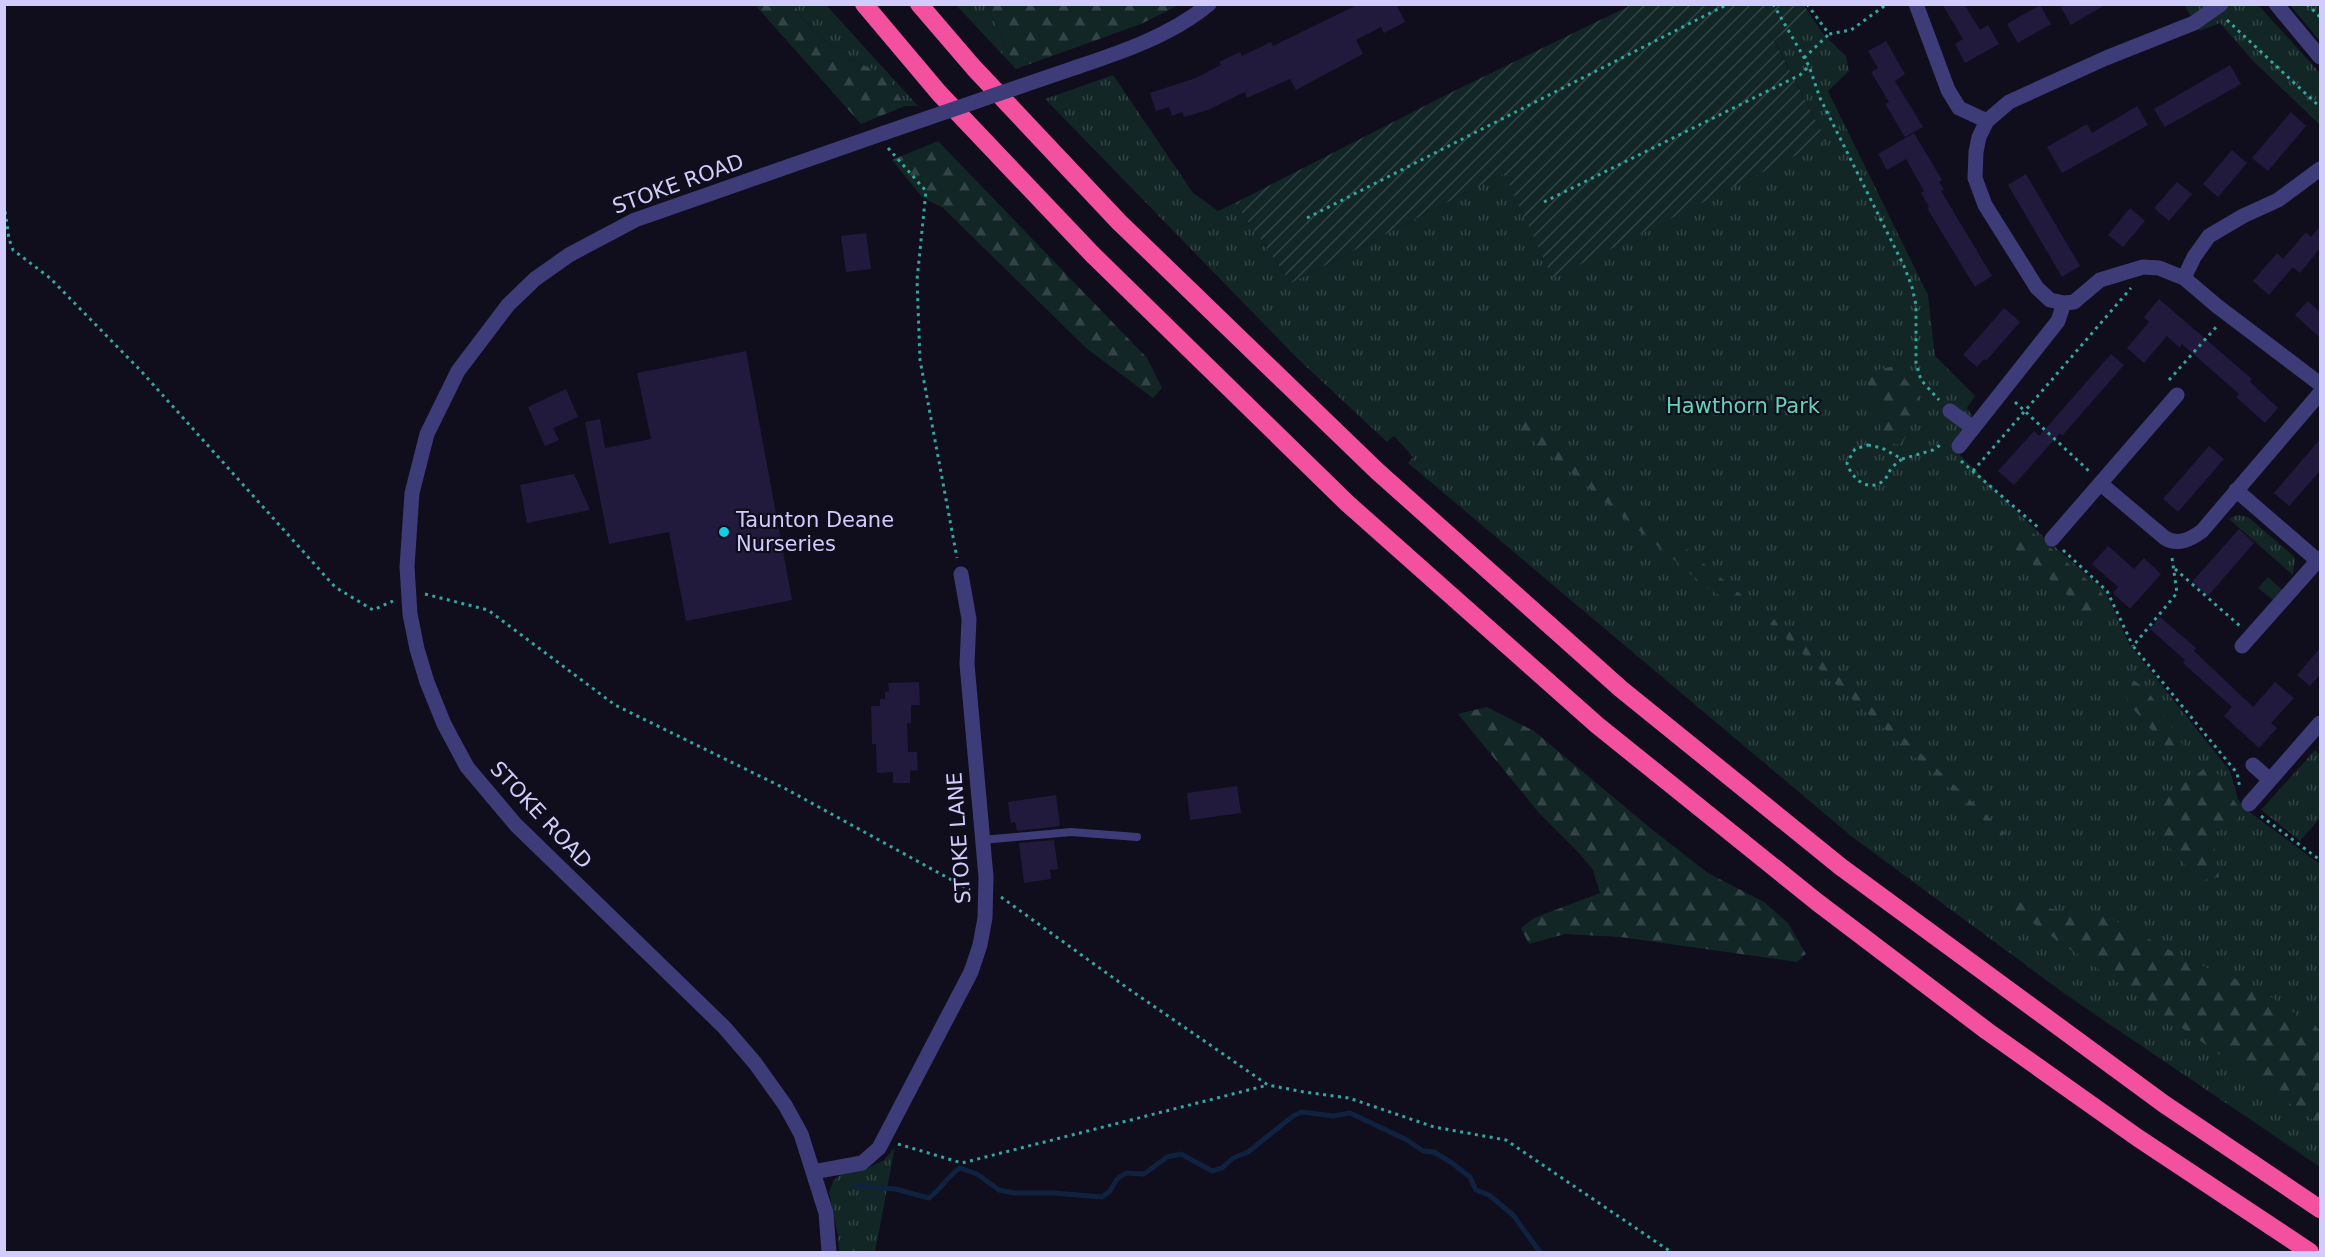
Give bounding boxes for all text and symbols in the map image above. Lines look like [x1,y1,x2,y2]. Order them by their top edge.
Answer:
street label: STOKE ROAD [609,149,747,219]
park label: Hawthorn Park [1666,394,1821,418]
place label: Taunton Deane Nurseries [735,508,894,556]
marker: Taunton Deane Nurseries [717,525,731,539]
street label: STOKE ROAD [485,756,597,874]
street label: STOKE LANE [942,771,976,905]

